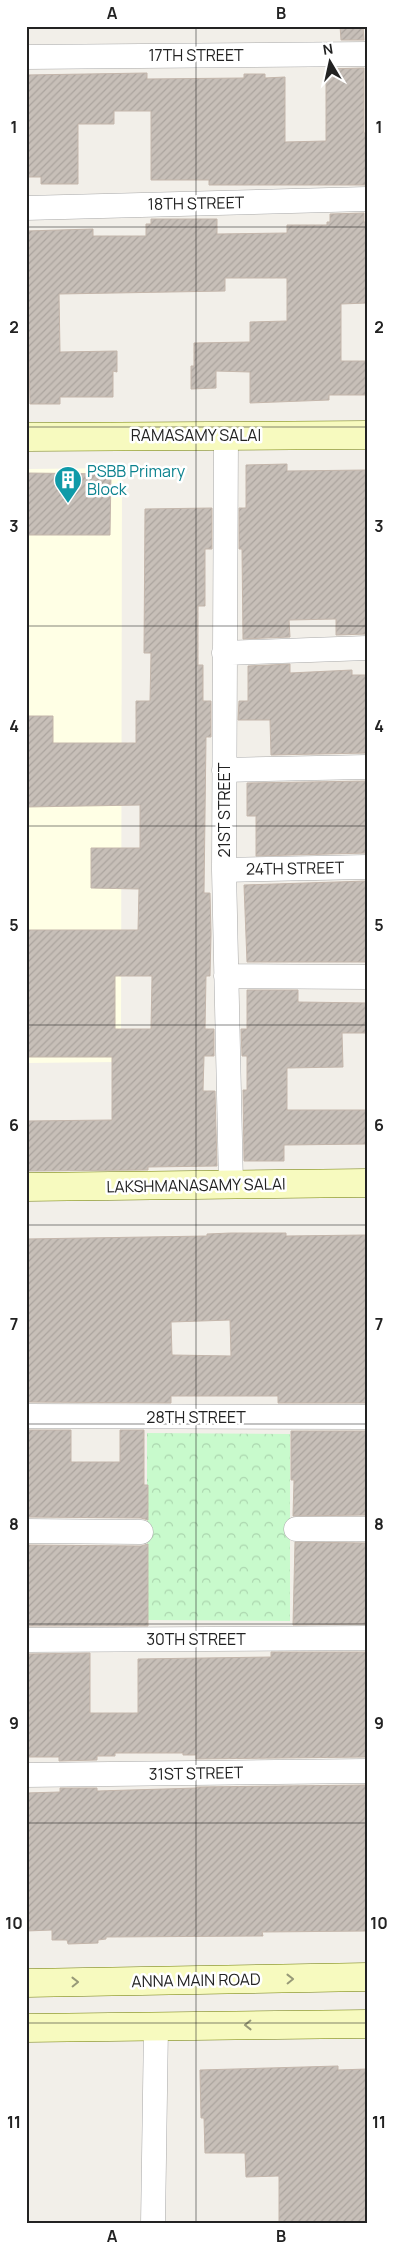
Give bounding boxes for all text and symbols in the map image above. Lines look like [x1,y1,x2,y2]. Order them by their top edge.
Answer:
text: A [107,2,118,24]
text: B [276,2,286,24]
north arrow [306,38,356,88]
text: N [321,38,334,59]
street label: 17TH STREET [148,44,244,66]
text: 1 [10,116,18,138]
text: 1 [375,116,383,138]
street label: 18TH STREET [148,191,245,215]
text: 2 [9,316,19,338]
text: 2 [374,316,384,338]
street label: RAMASAMY SALAI [131,424,261,446]
place label: PSBB Primary Block [87,460,186,500]
building icon: PSBB Primary Block [53,465,83,504]
text: 3 [9,515,19,537]
text: 3 [374,515,384,537]
text: 4 [9,715,19,737]
text: 4 [374,715,384,737]
street label: 21ST STREET [213,762,235,857]
street label: 24TH STREET [246,856,345,880]
text: 5 [9,914,19,936]
text: 5 [374,914,384,936]
text: 6 [9,1114,19,1136]
text: 6 [374,1114,384,1136]
street label: LAKSHMANASAMY SALAI [106,1172,286,1198]
text: 7 [10,1313,18,1335]
text: 7 [375,1313,383,1335]
street label: 28TH STREET [146,1406,246,1428]
text: 8 [9,1513,19,1535]
text: 8 [374,1513,384,1535]
street label: 30TH STREET [146,1628,246,1650]
text: 9 [9,1712,19,1734]
text: 9 [374,1712,384,1734]
street label: 31ST STREET [149,1761,244,1785]
text: 10 [5,1912,23,1934]
text: 10 [370,1912,388,1934]
street label: ANNA MAIN ROAD [131,1968,261,1992]
one-way arrow [286,1973,294,1984]
one-way arrow [72,1977,79,1987]
one-way arrow [244,2020,252,2031]
text: 11 [7,2111,21,2133]
text: 11 [372,2111,386,2133]
text: A [107,2225,118,2247]
text: B [276,2225,286,2247]

